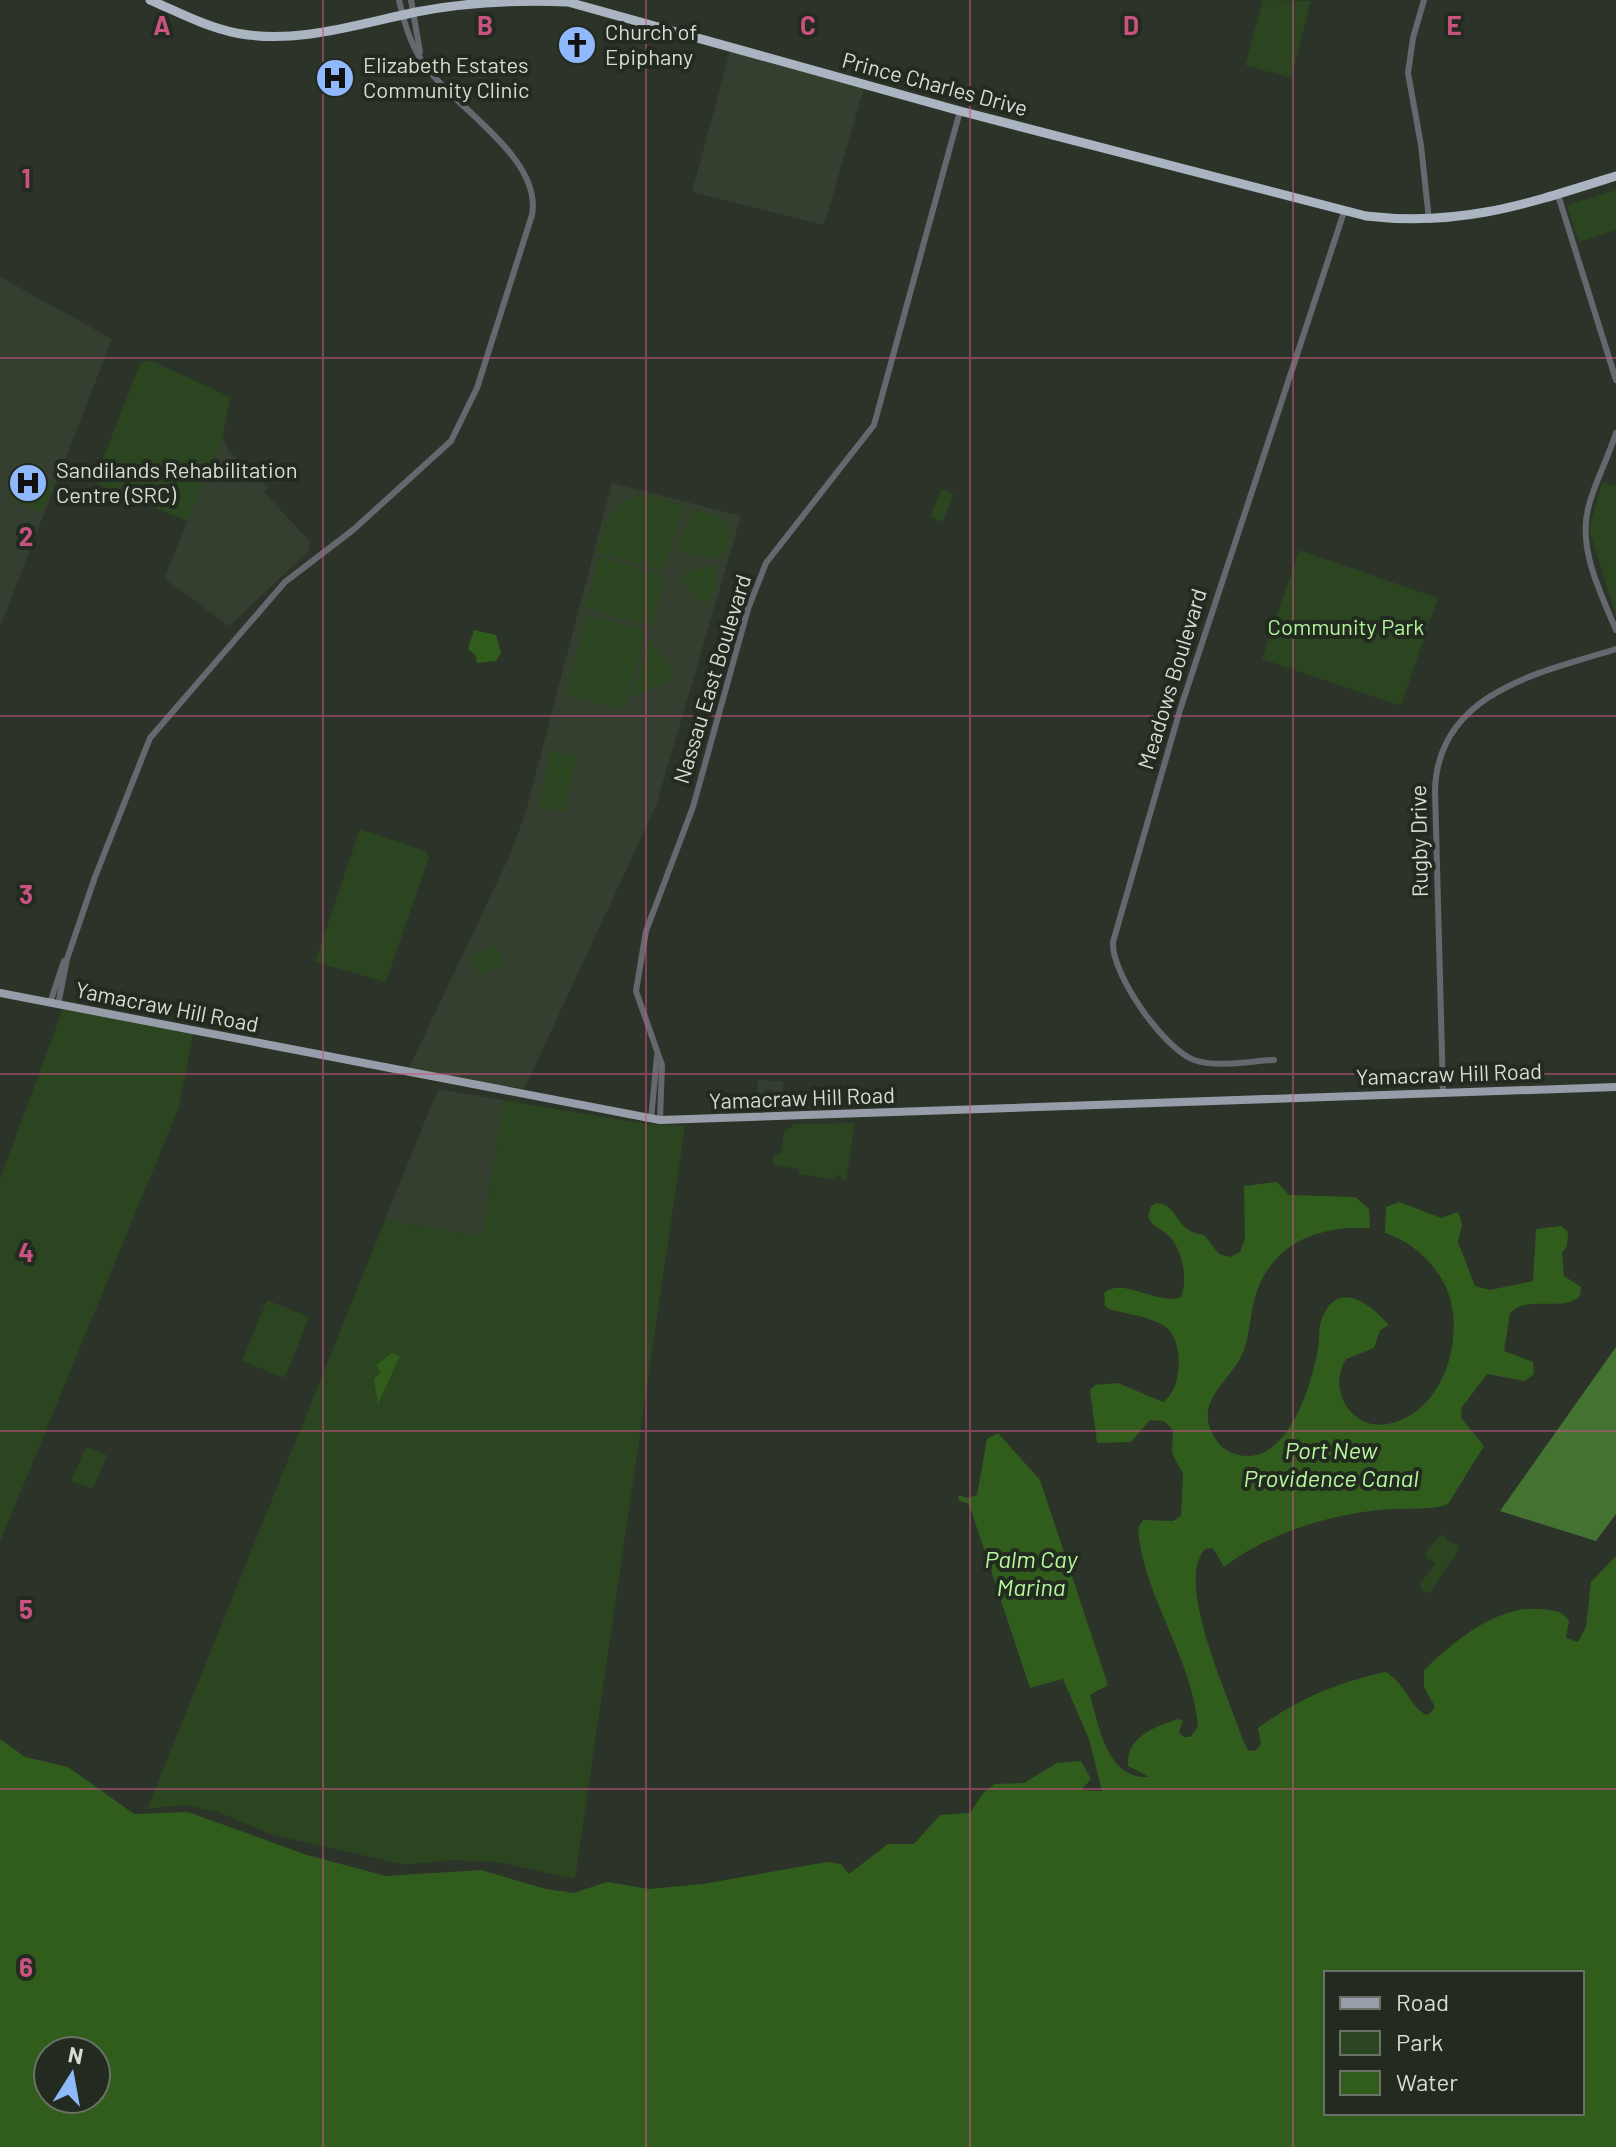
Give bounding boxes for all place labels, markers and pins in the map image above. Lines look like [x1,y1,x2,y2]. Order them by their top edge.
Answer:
place label: Church of Epiphany [605,18,697,69]
church icon: Church of Epiphany [556,24,598,66]
place label: Elizabeth Estates Community Clinic [363,51,529,102]
hospital icon: Elizabeth Estates Community Clinic [314,57,356,99]
place label: Sandilands Rehabilitation Centre (SRC) [56,456,298,507]
hospital icon: Sandilands Rehabilitation Centre (SRC) [7,462,49,504]

